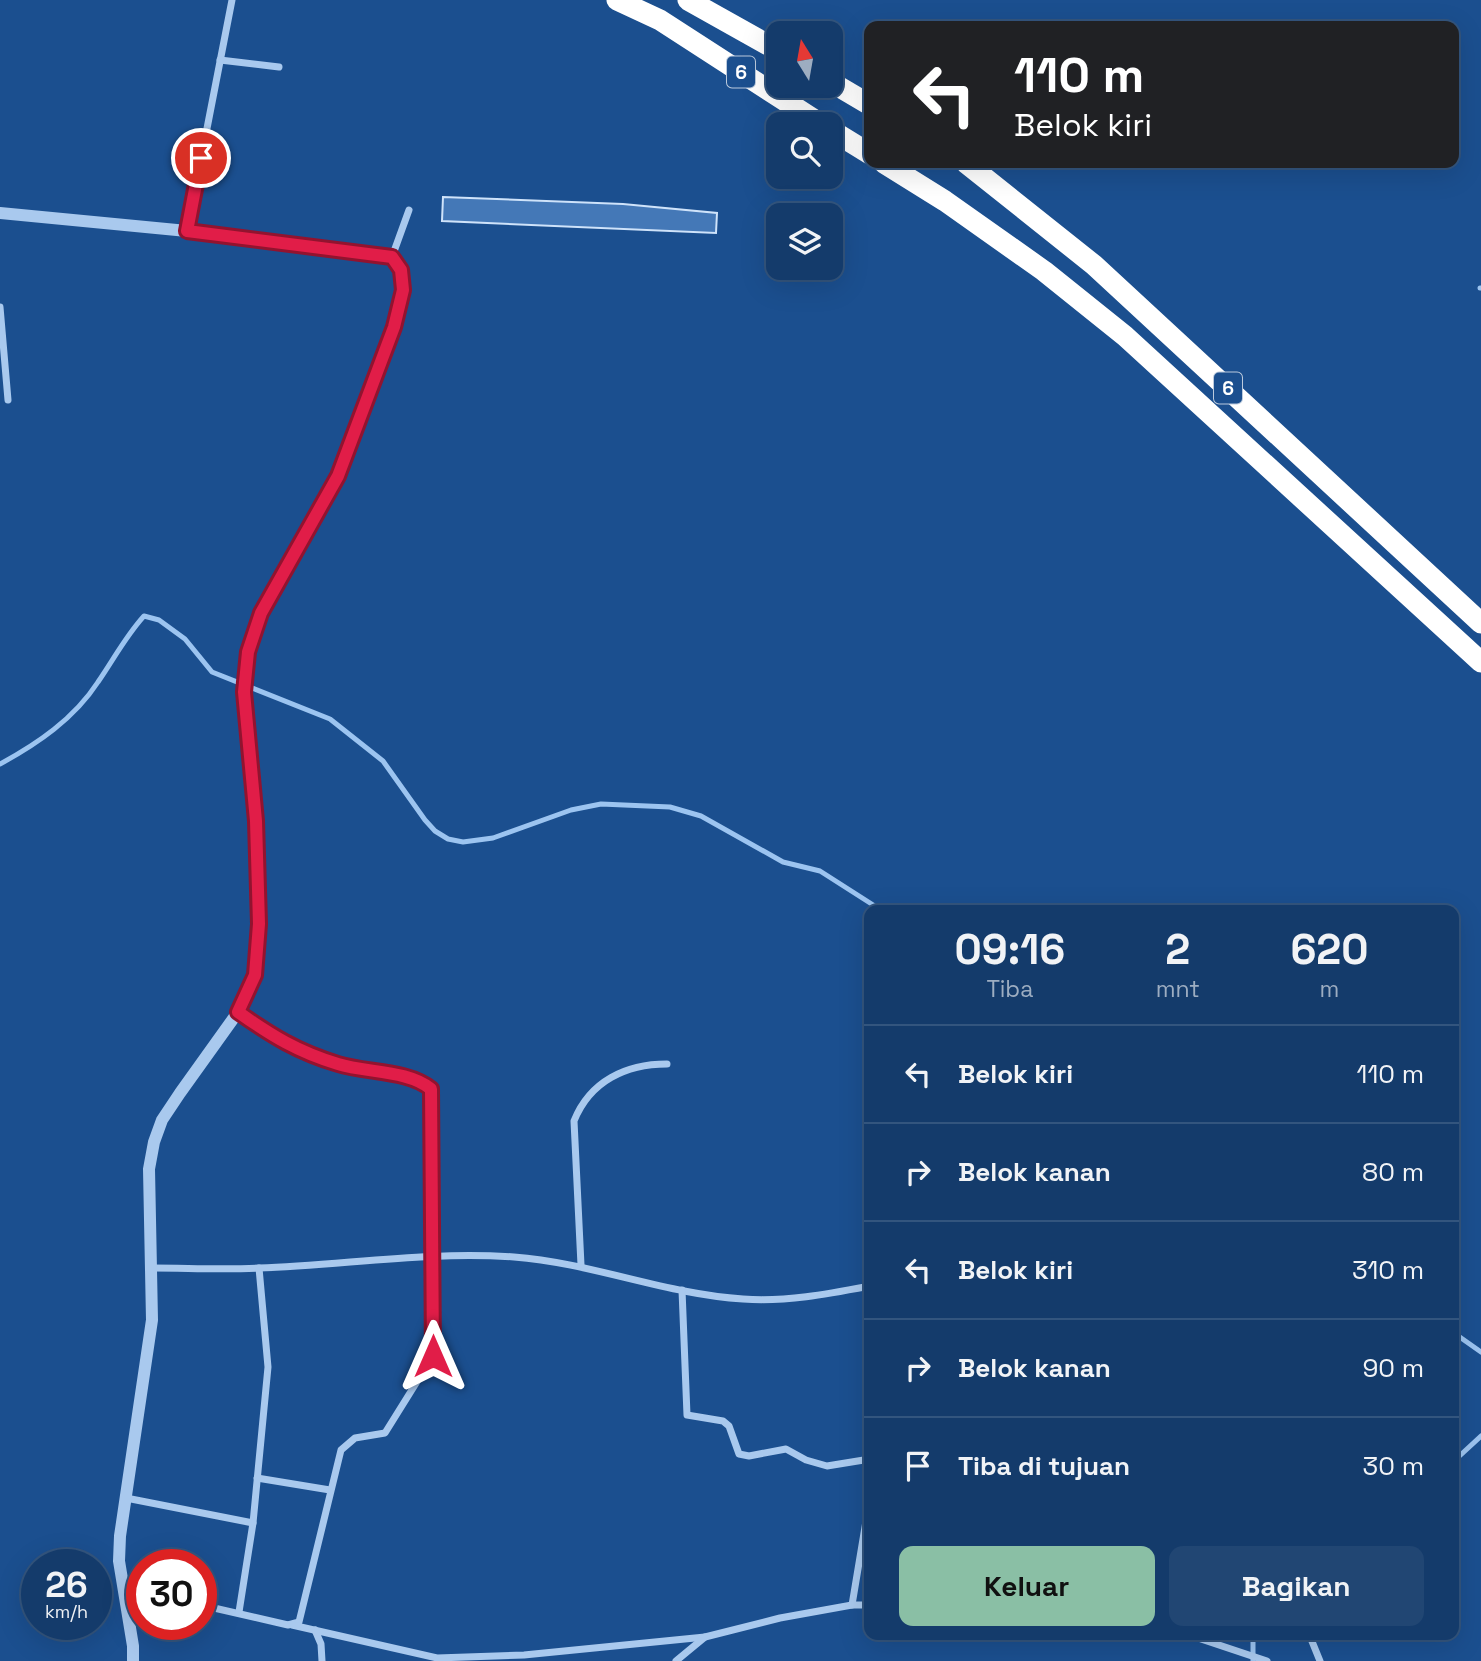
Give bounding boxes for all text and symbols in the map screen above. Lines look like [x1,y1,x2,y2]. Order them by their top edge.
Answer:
north arrow [766,21,844,98]
map controls [766,21,843,280]
text: 110 m [1014,44,1144,106]
icon: left [899,49,990,140]
road number: 6 [727,57,755,88]
text: Belok kiri [1014,105,1152,145]
button: search [766,112,843,189]
pin [171,128,231,188]
icon: arrive [182,139,220,177]
button: layers [766,203,843,280]
road number: 6 [1214,372,1242,404]
text: 09:16 [955,923,1065,976]
text: 2 [1165,923,1190,976]
text: 620 [1290,923,1368,976]
text: Tiba [986,974,1033,1004]
text: mnt [1156,974,1200,1004]
text: m [1320,974,1339,1004]
icon: left [899,1055,937,1093]
text: Belok kiri [958,1057,1073,1091]
text: 110 m [1357,1057,1424,1091]
icon: right [899,1153,937,1191]
text: Belok kanan [958,1155,1111,1189]
text: 80 m [1362,1155,1424,1189]
icon: left [899,1251,937,1289]
text: Belok kiri [958,1253,1073,1287]
text: 310 m [1352,1253,1424,1287]
position arrow [396,1319,470,1393]
icon: right [899,1349,937,1387]
text: Belok kanan [958,1351,1111,1385]
text: 90 m [1362,1351,1424,1385]
icon: arrive [899,1447,937,1485]
text: Tiba di tujuan [958,1449,1130,1483]
text: 30 m [1363,1449,1424,1483]
button: Keluar [899,1546,1155,1626]
button: Bagikan [1169,1546,1424,1626]
speed limit sign: 30 [126,1549,217,1640]
text: 26 [45,1563,88,1607]
text: km/h [45,1600,88,1623]

